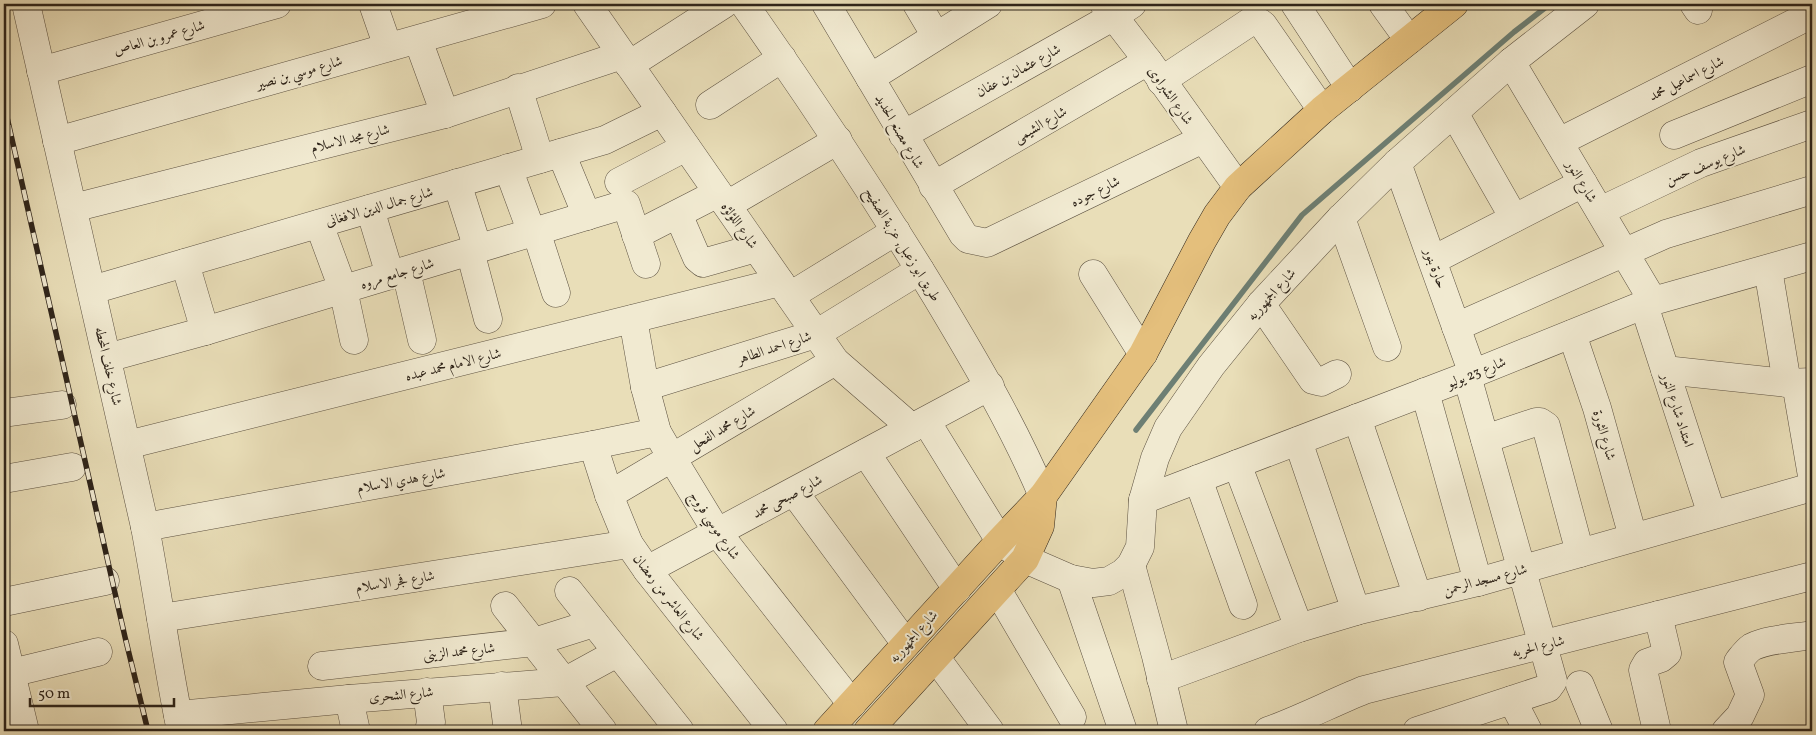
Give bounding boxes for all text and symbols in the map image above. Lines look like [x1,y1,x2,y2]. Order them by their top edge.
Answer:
street label: شارع عمرو بن العاص [112,16,208,62]
street label: شارع عثمان بن عفان [973,40,1065,103]
street label: شارع موسي بن نصير [252,52,346,98]
street label: شارع اسماعيل محمد [1646,52,1728,107]
street label: شارع الشبراوى [1142,63,1197,130]
street label: شارع مصنع الحديد [867,91,928,174]
street label: شارع الشيمى [1011,102,1071,149]
street label: شارع مجد الاسلام [309,120,392,160]
street label: شارع يوسف حسن [1663,141,1749,191]
street label: شارع النور [1559,155,1601,207]
street label: شارع جوده [1068,172,1124,213]
street label: شارع جمال الدين الافغانى [323,183,436,233]
street label: طريق ابو زعبل, عزبة الصفيح [857,184,945,307]
street label: شارع اللؤلؤه [715,199,762,254]
street label: حارة بنور [1418,244,1451,291]
street label: شارع جامع مروه [358,254,438,298]
street label: شارع الجمهوريه [1243,265,1302,326]
street label: شارع خلف المحطه [88,325,126,408]
street label: شارع احمد الطاهر [733,327,815,371]
street label: شارع الامام محمد عبده [403,344,504,389]
street label: شارع 23 يوليو [1442,353,1509,396]
street label: امتداد شارع النور [1654,369,1698,450]
street label: شارع محمد الفحل [686,402,760,457]
street label: شارع الثورة [1586,408,1620,463]
street label: شارع هدي الاسلام [356,464,447,501]
street label: شارع صبحى محمد [749,471,827,525]
street label: شارع موسي فروج [681,488,744,566]
street label: شارع العاشر من رمضان [627,551,708,646]
street label: شارع مسجد الرحمن [1441,560,1530,602]
street label: شارع فجر الاسلام [354,567,437,600]
street label: شارع الجمهوريه [885,607,944,668]
street label: شارع الحريه [1510,632,1567,664]
street label: شارع محمد الزينى [422,639,496,667]
scale bar [30,675,174,707]
street label: شارع الشحرى [368,683,434,709]
text: 50 m [38,684,70,705]

